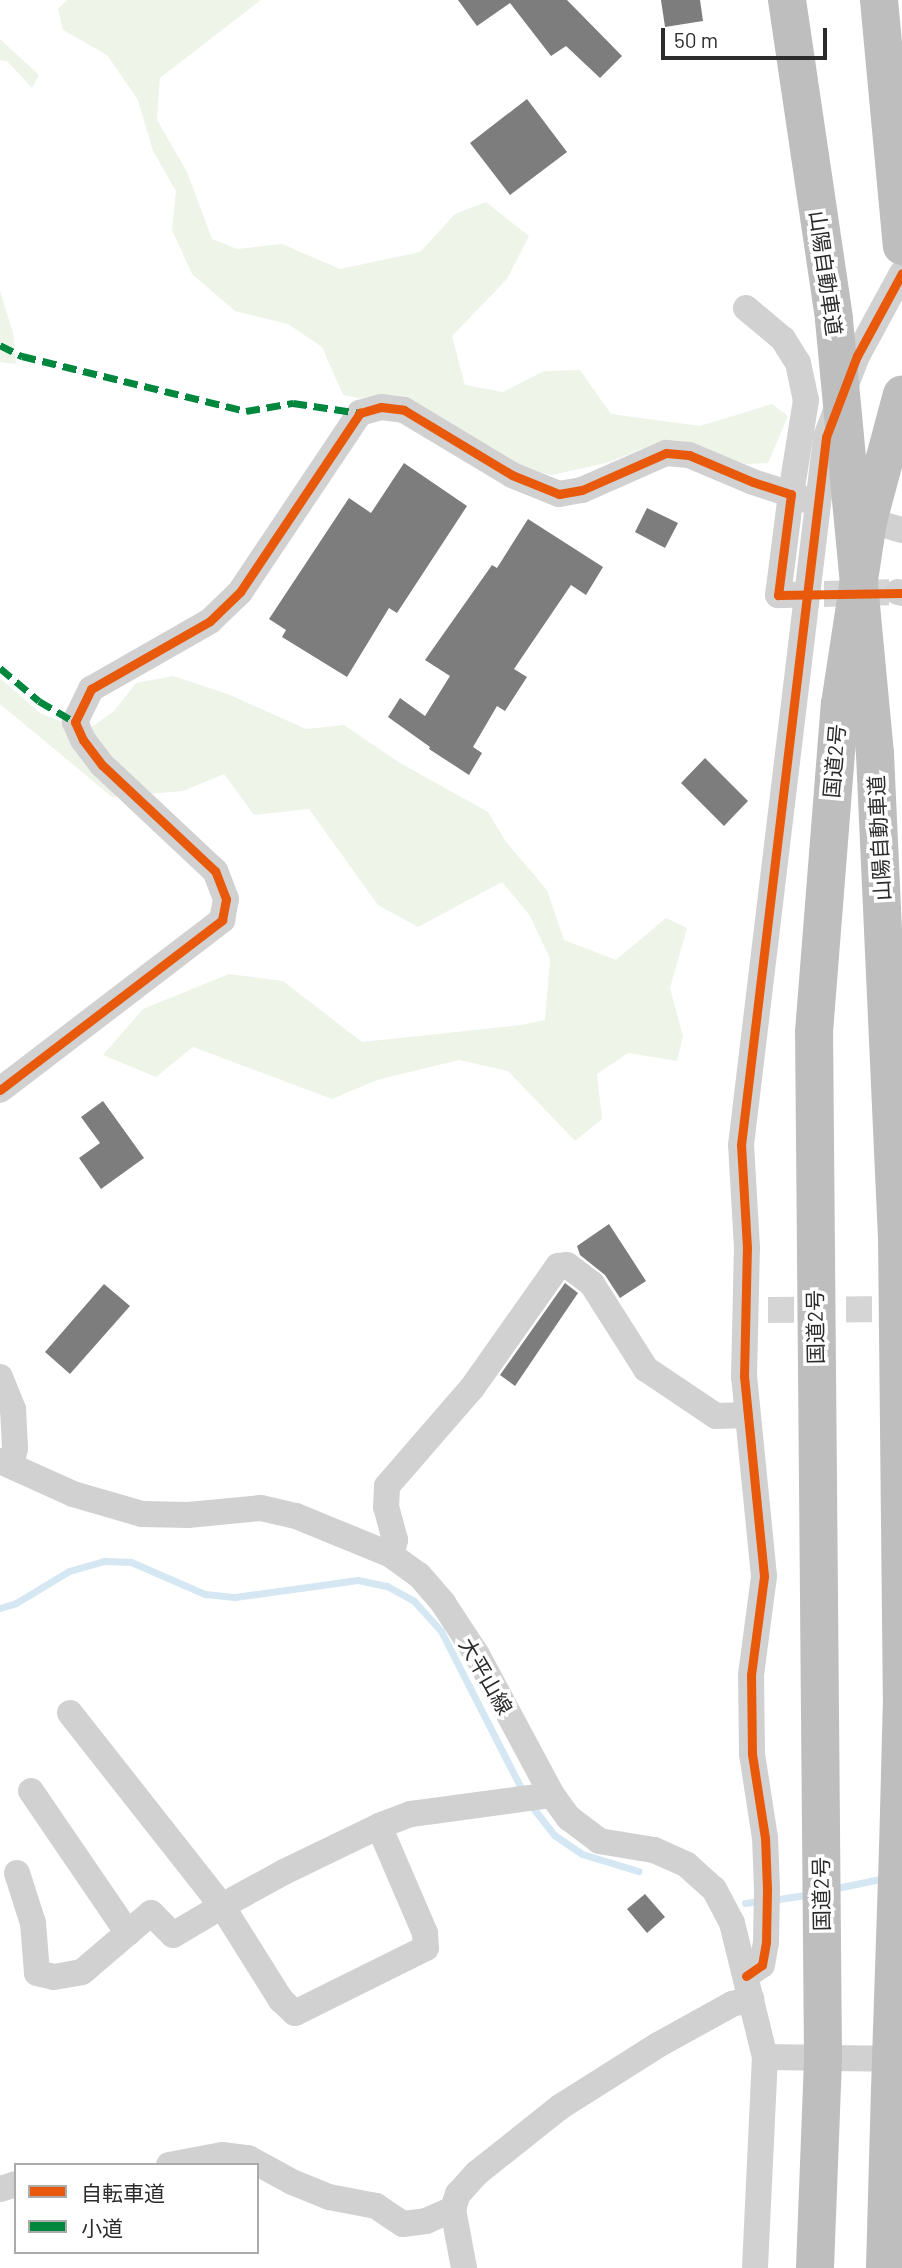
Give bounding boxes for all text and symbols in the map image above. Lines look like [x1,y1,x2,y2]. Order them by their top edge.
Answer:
scale bar [664,14,830,58]
text: 50 m [674,27,718,52]
street label: 山陽自動車道 [805,209,847,337]
street label: 国道2号 [818,723,850,799]
street label: 山陽自動車道 [863,774,895,902]
street label: 国道2号 [802,1290,828,1364]
street label: 大平山線 [454,1633,518,1719]
street label: 国道2号 [808,1857,834,1931]
legend [14,2163,259,2254]
text: 自転車道 [81,2180,165,2205]
text: 小道 [81,2215,123,2240]

